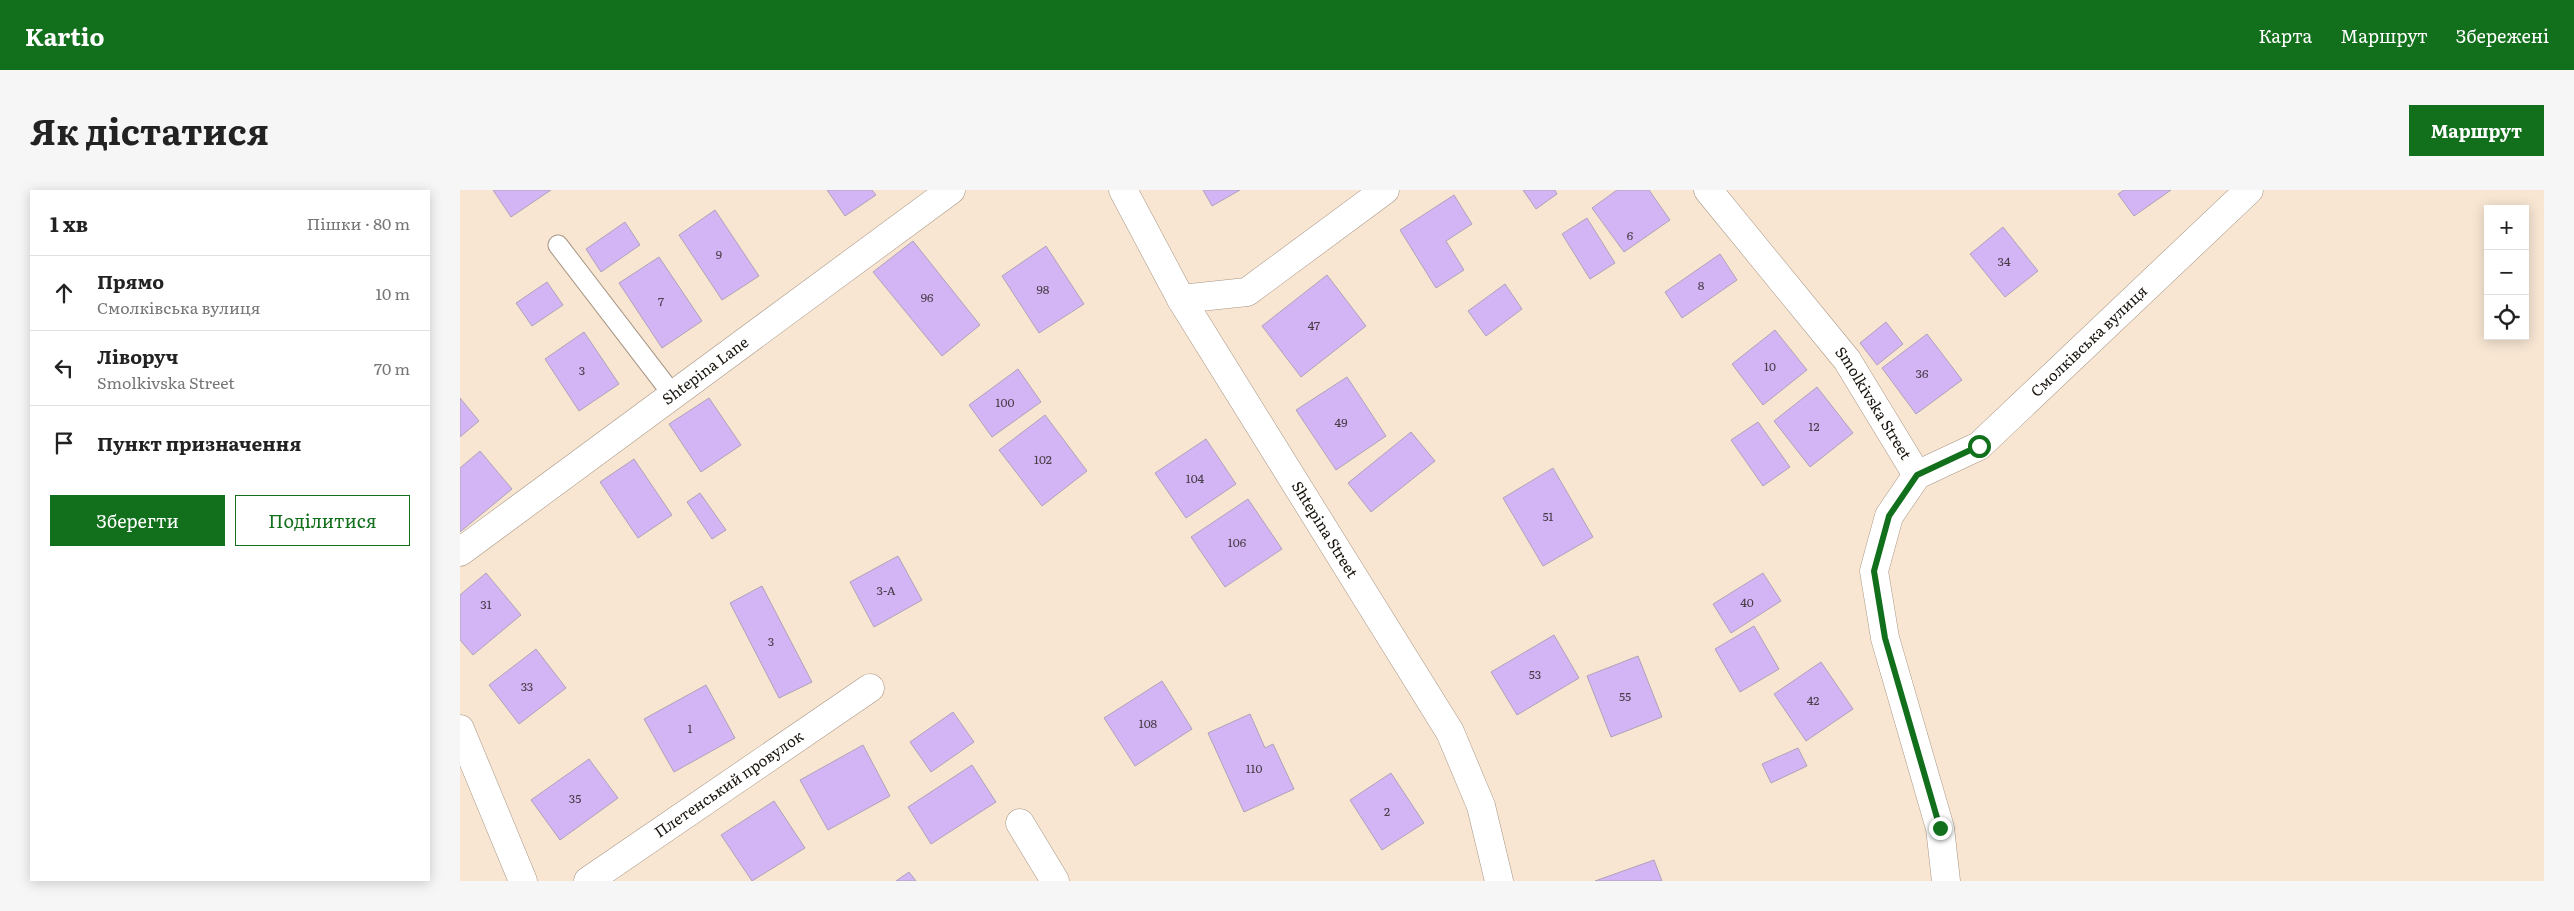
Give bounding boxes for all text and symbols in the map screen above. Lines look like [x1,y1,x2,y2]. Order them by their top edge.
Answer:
text: Kartio [25,18,104,53]
text: Карта [2258,22,2312,49]
text: Маршрут [2340,22,2428,49]
text: Збережені [2456,22,2549,49]
text: Як дістатися [30,104,269,156]
button: Маршрут [2409,105,2544,156]
map controls [2484,205,2529,340]
button: + [2484,205,2529,250]
text: 1 хв [50,207,88,238]
text: Пішки · 80 m [307,211,410,235]
house number: 6 [1627,226,1634,244]
house number: 9 [716,245,722,263]
button: − [2484,250,2529,295]
house number: 34 [1997,252,2011,270]
text: Прямо [97,267,164,295]
house number: 8 [1698,276,1705,294]
icon: ahead [50,279,78,307]
street label: Смолківська вулиця [2025,279,2152,402]
house number: 98 [1037,280,1050,298]
text: 10 m [376,281,410,305]
house number: 96 [921,288,934,306]
house number: 7 [658,292,664,310]
text: Смолківська вулиця [97,295,260,319]
button: locate [2484,295,2529,340]
house number: 47 [1308,316,1320,334]
street label: Shtepina Lane [657,330,753,409]
street label: Smolkivska Street [1830,341,1918,463]
text: Ліворуч [97,342,178,370]
icon: left [50,354,78,382]
text: 70 m [374,356,410,380]
house number: 10 [1764,357,1776,375]
house number: 3 [579,361,585,379]
house number: 36 [1916,364,1929,382]
text: Smolkivska Street [97,370,235,394]
house number: 100 [996,393,1014,411]
house number: 49 [1335,413,1347,431]
house number: 12 [1809,417,1819,435]
icon: arrive [50,429,78,457]
text: Пункт призначення [97,429,301,457]
route start [1968,435,1991,458]
house number: 102 [1034,450,1052,468]
house number: 104 [1186,469,1205,487]
street label: Shtepina Street [1287,476,1364,582]
button: Зберегти [50,495,225,546]
button: Поділитися [235,495,410,546]
house number: 51 [1543,507,1554,525]
house number: 106 [1228,533,1247,551]
house number: 3-А [876,581,896,599]
house number: 40 [1740,593,1754,611]
house number: 31 [480,595,492,613]
house number: 3 [768,632,774,650]
house number: 53 [1529,665,1541,683]
house number: 33 [521,677,533,695]
house number: 55 [1619,687,1631,705]
house number: 42 [1807,691,1819,709]
house number: 108 [1139,714,1158,732]
house number: 1 [688,719,693,737]
street label: Плетенський провулок [649,724,808,842]
house number: 110 [1246,759,1262,777]
house number: 35 [569,789,581,807]
house number: 2 [1384,802,1390,820]
route end [1929,817,1952,840]

